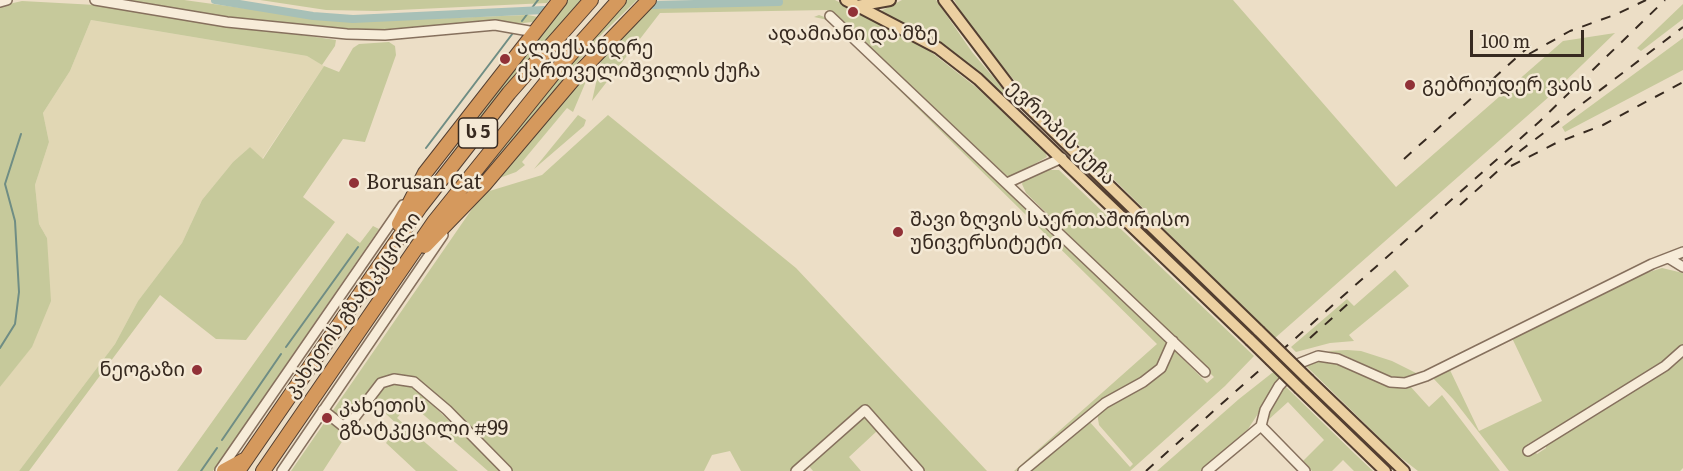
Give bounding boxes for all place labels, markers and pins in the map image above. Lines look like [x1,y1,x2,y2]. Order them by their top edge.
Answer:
marker: ადამიანი და მზე [846,5,860,19]
place label: ადამიანი და მზე [768,22,938,46]
place label: ალექსანდრე ქართველიშვილის ქუჩა [517,36,761,83]
marker: ალექსანდრე ქართველიშვილის ქუჩა [498,52,512,66]
place label: გებრიუდერ ვაის [1422,73,1592,97]
marker: გებრიუდერ ვაის [1403,78,1417,92]
place label: Borusan Cat [366,171,482,195]
marker: Borusan Cat [347,176,361,190]
place label: შავი ზღვის საერთაშორისო უნივერსიტეტი [910,208,1190,255]
marker: შავი ზღვის საერთაშორისო უნივერსიტეტი [891,225,905,239]
place label: ნეოგაზი [100,358,185,382]
marker: ნეოგაზი [190,363,204,377]
place label: კახეთის გზატკეცილი #99 [339,394,508,441]
marker: კახეთის გზატკეცილი #99 [320,411,334,425]

